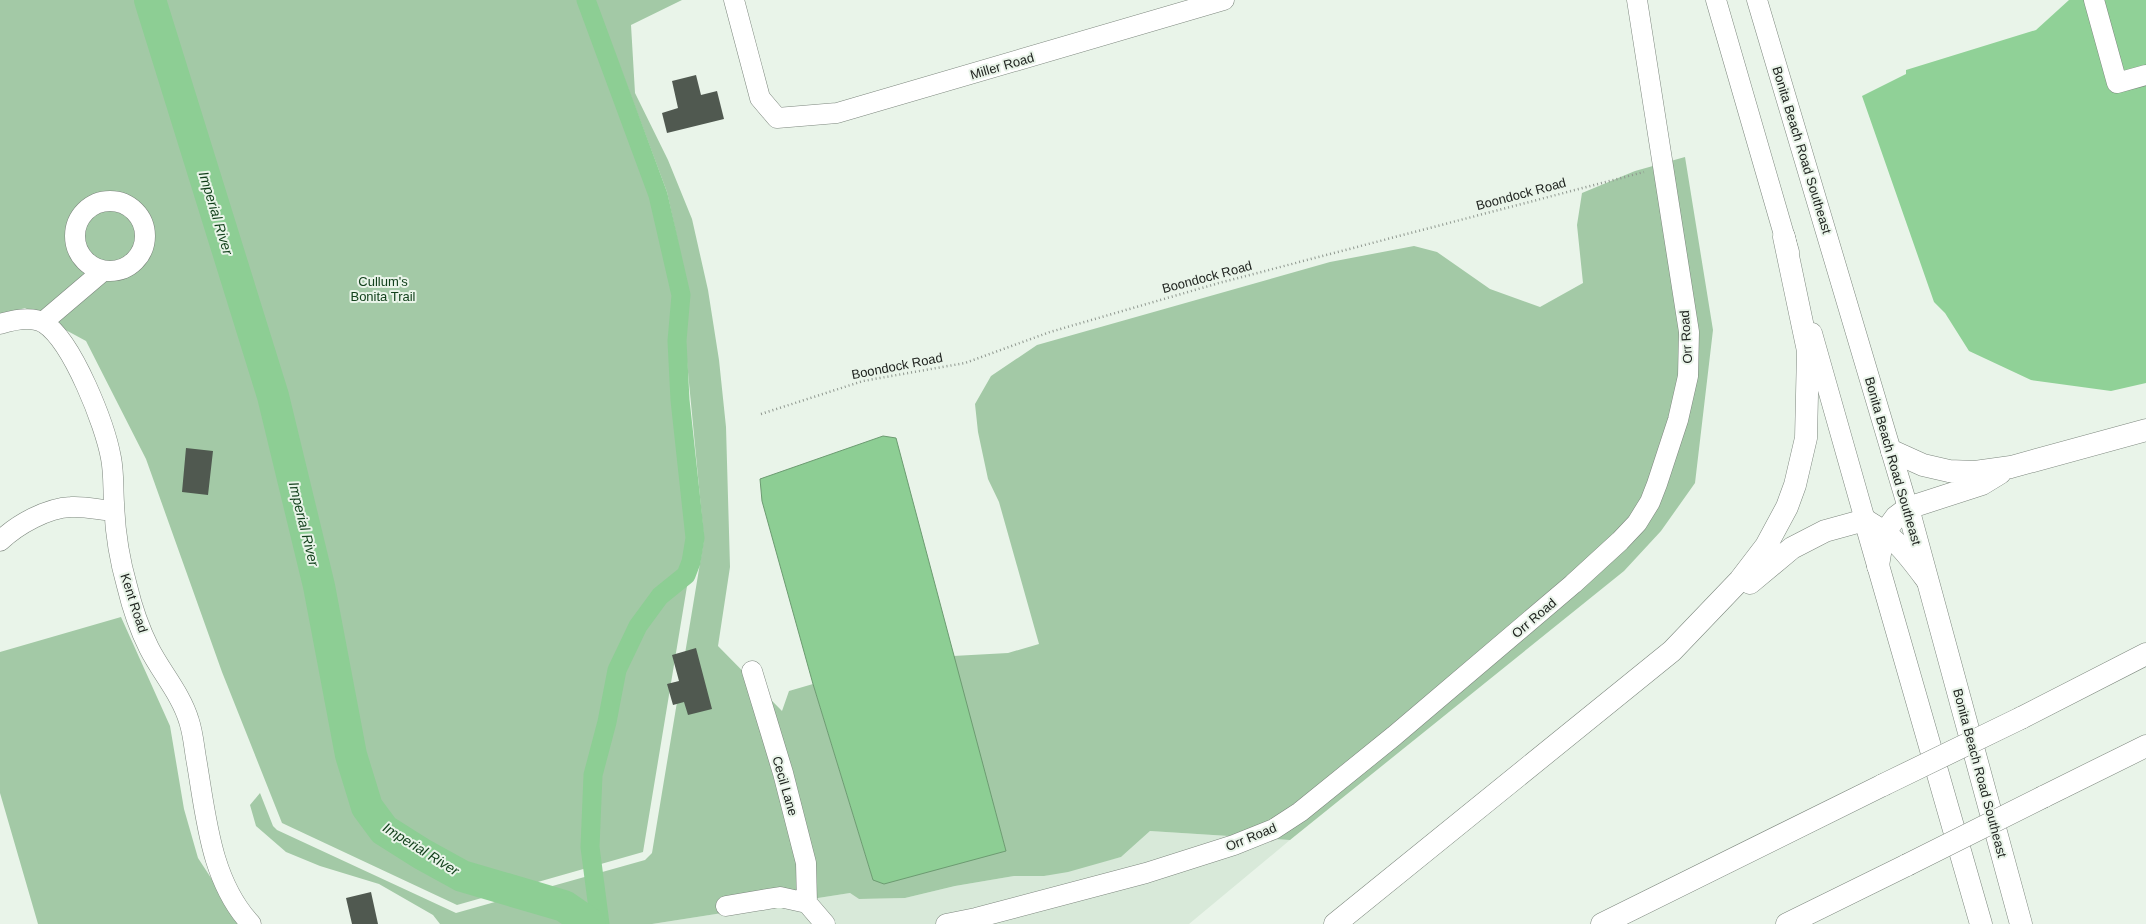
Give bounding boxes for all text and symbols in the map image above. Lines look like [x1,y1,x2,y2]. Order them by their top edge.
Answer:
street label: Miller Road [968,50,1036,82]
street label: Bonita Beach Road Southeast [1769,65,1835,236]
water label: Imperial River [196,169,237,258]
street label: Boondock Road [1474,175,1568,213]
street label: Boondock Road [1160,258,1254,296]
park label: Cullum's Bonita Trail [350,274,416,304]
street label: Orr Road [1677,310,1695,364]
street label: Boondock Road [850,350,944,382]
street label: Bonita Beach Road Southeast [1862,375,1924,547]
water label: Imperial River [286,480,323,569]
street label: Kent Road [117,571,151,635]
street label: Orr Road [1509,595,1559,641]
street label: Bonita Beach Road Southeast [1950,687,2010,859]
street label: Cecil Lane [769,754,801,818]
water label: Imperial River [380,819,463,879]
street label: Orr Road [1223,820,1279,854]

